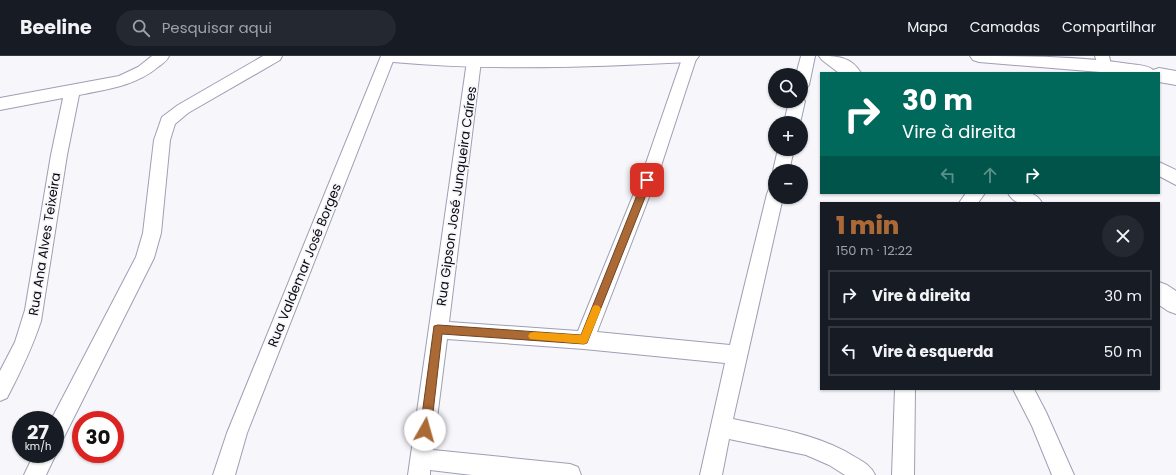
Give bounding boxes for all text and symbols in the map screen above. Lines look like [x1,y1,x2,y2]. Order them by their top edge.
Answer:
search box [116,10,396,46]
text: Beeline [20,14,92,41]
icon: search [130,17,152,39]
text: Pesquisar aqui [162,17,272,38]
text: Mapa [907,17,948,37]
text: Camadas [970,17,1040,37]
text: Compartilhar [1062,17,1156,37]
map controls [768,68,808,204]
button: search [768,68,808,108]
text: 30 m [902,81,973,120]
street label: Rua Gipson José Junqueira Caíres [432,85,481,307]
icon: right [836,88,888,140]
button: + [768,116,808,156]
text: Vire à direita [902,119,1016,144]
pin [630,163,664,197]
button: − [768,164,808,204]
icon: left [937,164,959,186]
icon: ahead [979,164,1001,186]
icon: right [1021,164,1043,186]
icon: arrive [636,169,658,191]
street label: Rua Ana Alves Teixeira [24,171,65,317]
street label: Rua Valdemar José Borges [263,180,346,350]
text: 1 min [836,209,899,242]
button: close [1102,215,1144,257]
text: 150 m · 12:22 [836,241,912,260]
icon: right [838,284,860,306]
text: Vire à direita [872,285,971,306]
text: 30 m [1104,285,1142,306]
icon: left [838,340,860,362]
text: Vire à esquerda [872,341,994,362]
text: 50 m [1104,341,1142,362]
position arrow [404,409,446,451]
speed limit sign: 30 [72,411,124,463]
text: 27 [27,418,49,446]
text: km/h [25,439,51,454]

